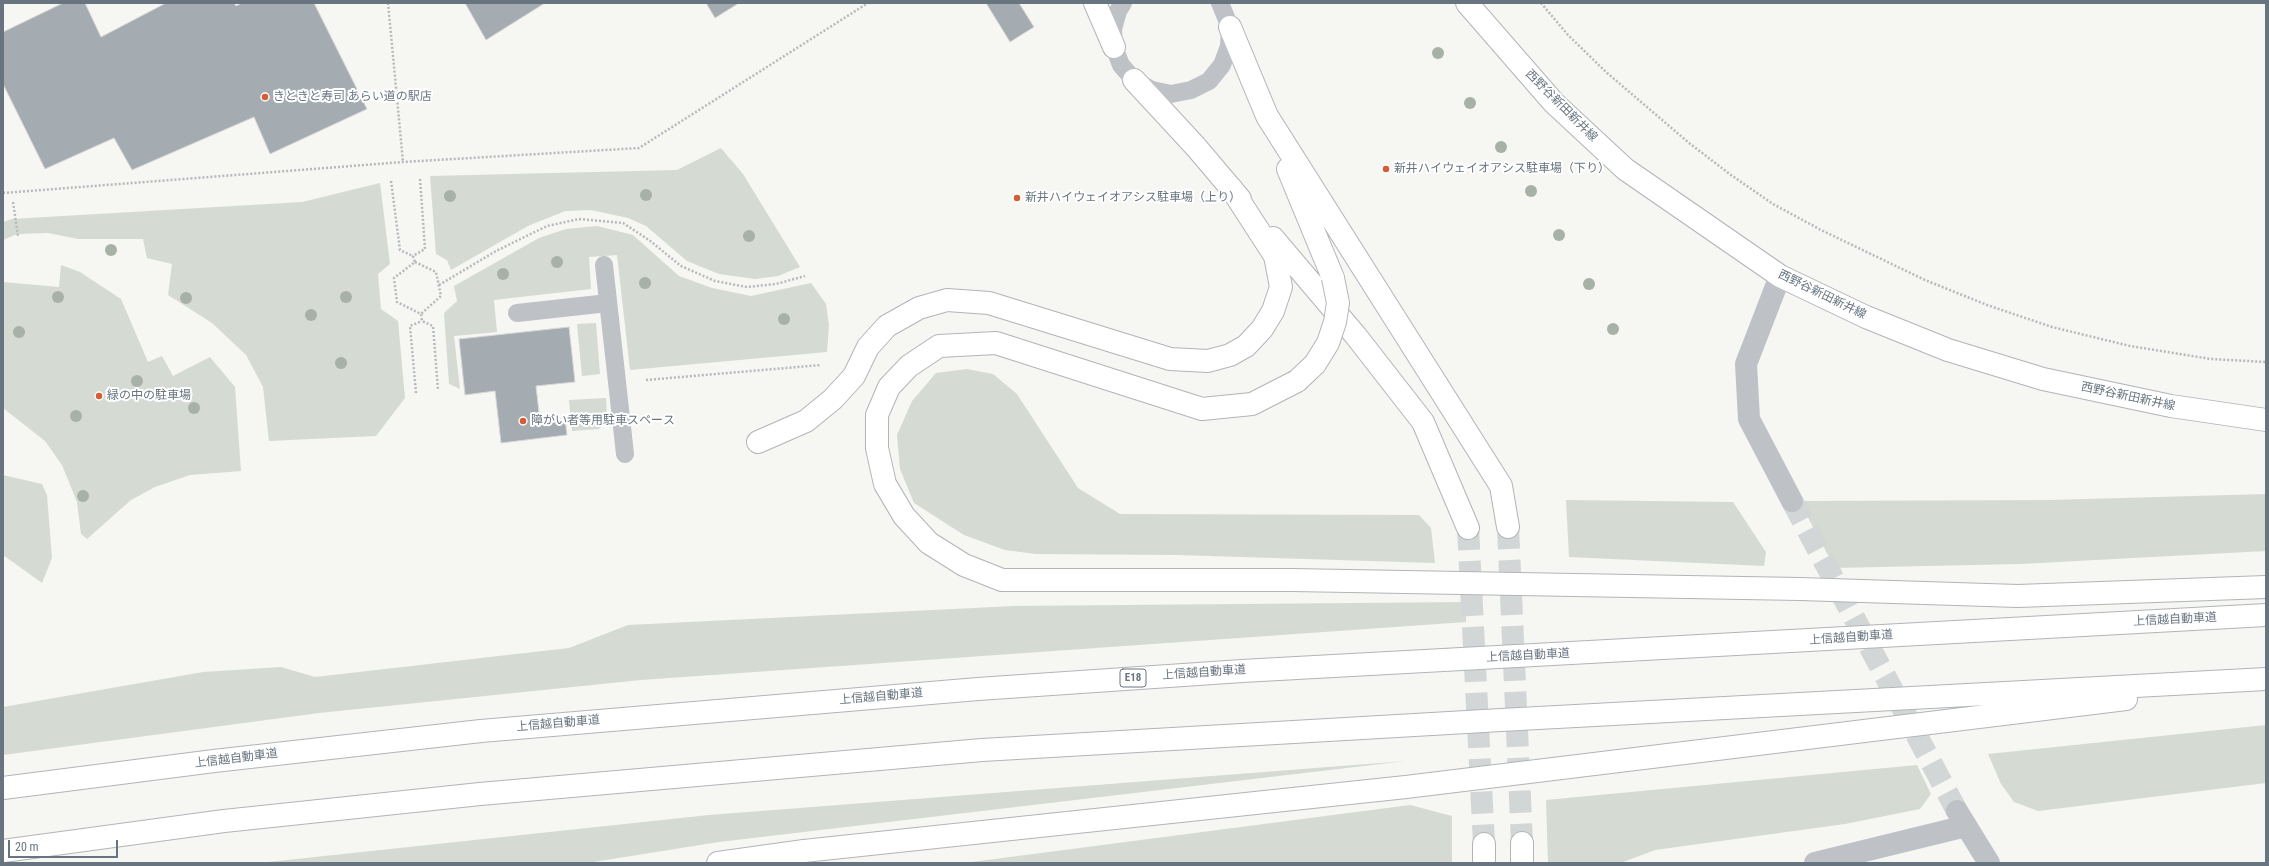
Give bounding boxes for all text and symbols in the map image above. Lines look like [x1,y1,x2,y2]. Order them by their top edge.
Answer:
street label: 西野谷新田新井線 [1522,67,1600,145]
place label: きときと寿司 あらい道の駅店 [273,90,432,104]
marker: きときと寿司 あらい道の駅店 [260,92,270,102]
place label: 新井ハイウェイオアシス駐車場（下り） [1394,162,1610,176]
marker: 新井ハイウェイオアシス駐車場（下り） [1381,164,1391,174]
place label: 新井ハイウェイオアシス駐車場（上り） [1025,191,1241,205]
marker: 新井ハイウェイオアシス駐車場（上り） [1012,193,1022,203]
street label: 西野谷新田新井線 [1776,267,1868,323]
street label: 西野谷新田新井線 [2080,380,2176,414]
place label: 緑の中の駐車場 [107,389,191,403]
marker: 緑の中の駐車場 [94,391,104,401]
place label: 障がい者等用駐車スペース [531,414,675,428]
marker: 障がい者等用駐車スペース [518,416,528,426]
street label: 上信越自動車道 [2133,611,2217,629]
street label: 上信越自動車道 [1809,628,1893,648]
street label: 上信越自動車道 [1486,647,1570,665]
street label: 上信越自動車道 [1162,663,1246,683]
road number: E18 [1120,669,1146,687]
street label: 上信越自動車道 [839,686,923,708]
street label: 上信越自動車道 [516,713,600,735]
street label: 上信越自動車道 [193,747,279,771]
scale bar [10,832,120,858]
text: 20 m [15,840,39,854]

